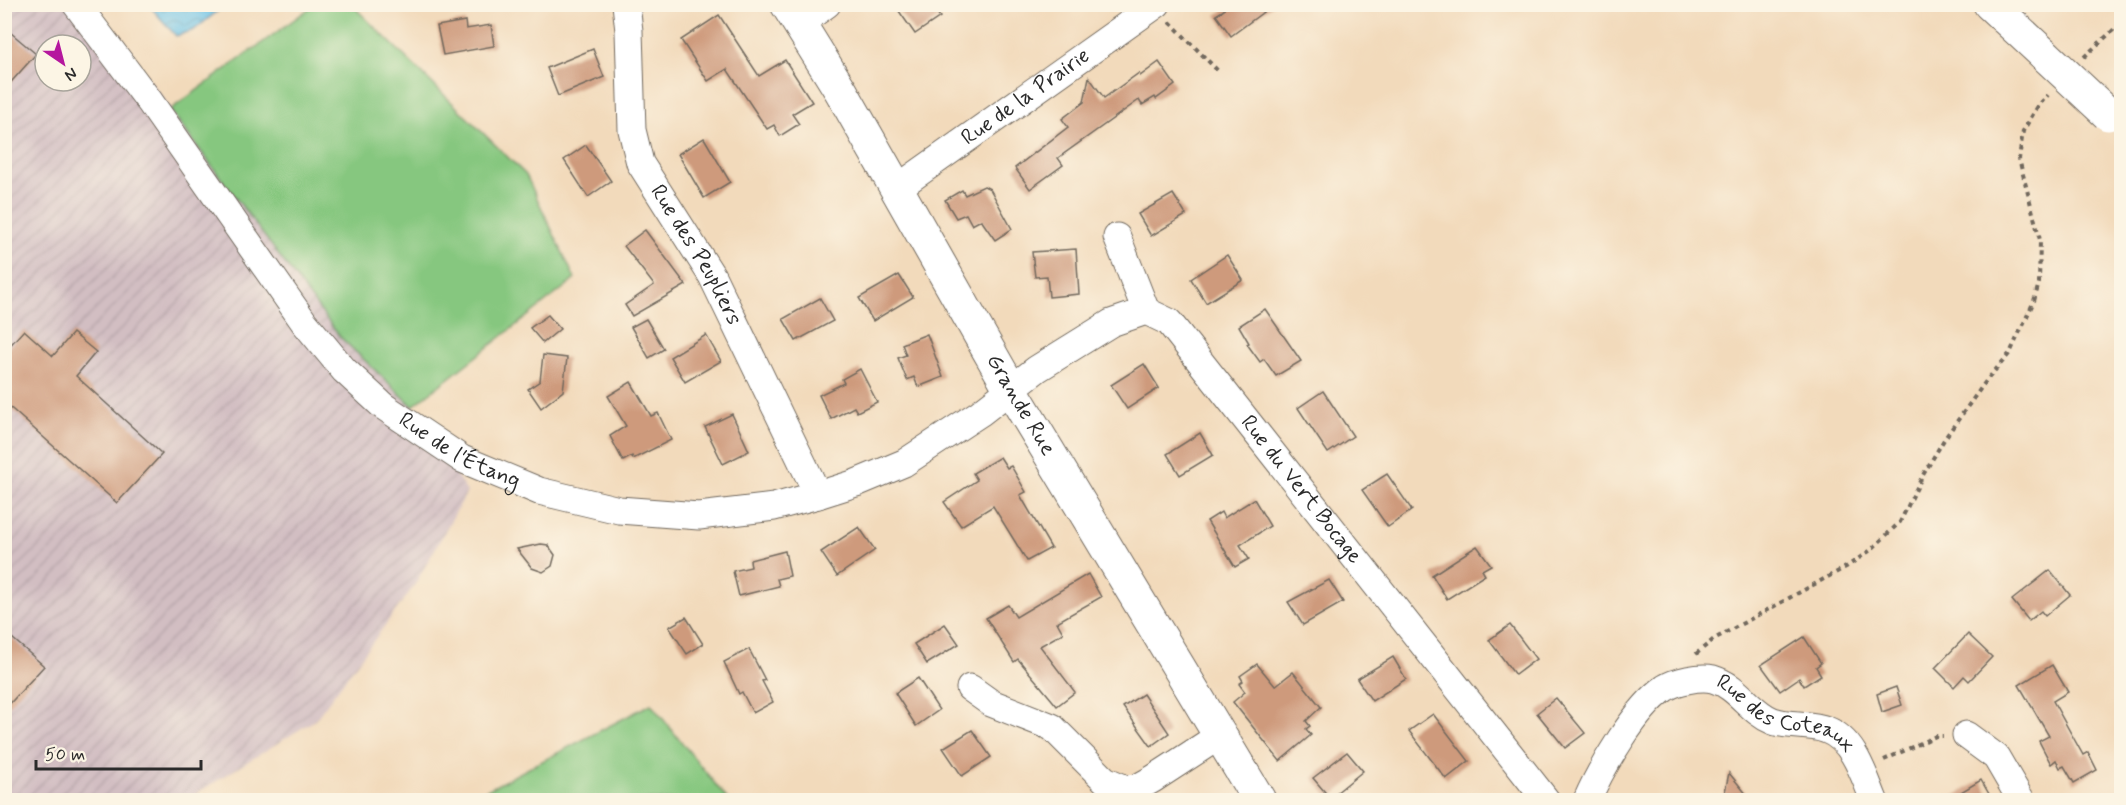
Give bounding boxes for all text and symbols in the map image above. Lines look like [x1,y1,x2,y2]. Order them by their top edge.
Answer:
north arrow [33,33,93,93]
street label: Rue de la Prairie [956,42,1095,152]
text: N [60,62,81,86]
street label: Rue des Peupliers [644,180,748,330]
street label: Grande Rue [980,349,1062,461]
street label: Rue de l'Étang [393,406,524,498]
street label: Rue du Vert Bocage [1234,410,1368,570]
street label: Rue des Coteaux [1711,668,1862,759]
scale bar [36,733,201,771]
text: 50 m [45,743,85,767]

